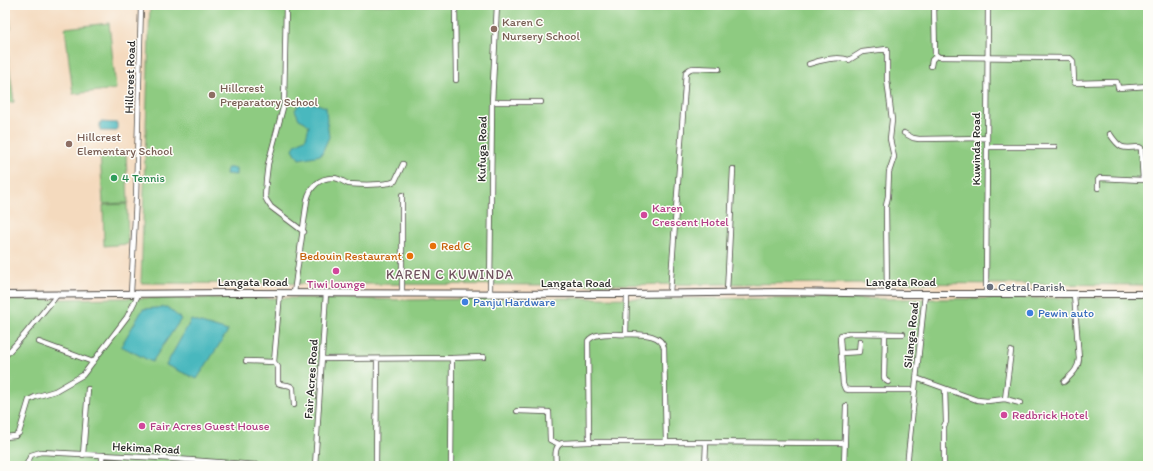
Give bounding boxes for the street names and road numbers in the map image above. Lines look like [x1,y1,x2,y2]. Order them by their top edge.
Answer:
street label: Hillcrest Road [122,40,138,114]
street label: Kuwinda Road [969,112,983,186]
street label: Kufuga Road [474,115,490,182]
street label: Langata Road [218,275,289,289]
street label: Langata Road [866,275,937,289]
street label: Langata Road [541,276,612,290]
street label: Silanga Road [901,301,921,369]
street label: Fair Acres Road [301,338,321,419]
street label: Hekima Road [112,439,181,457]

